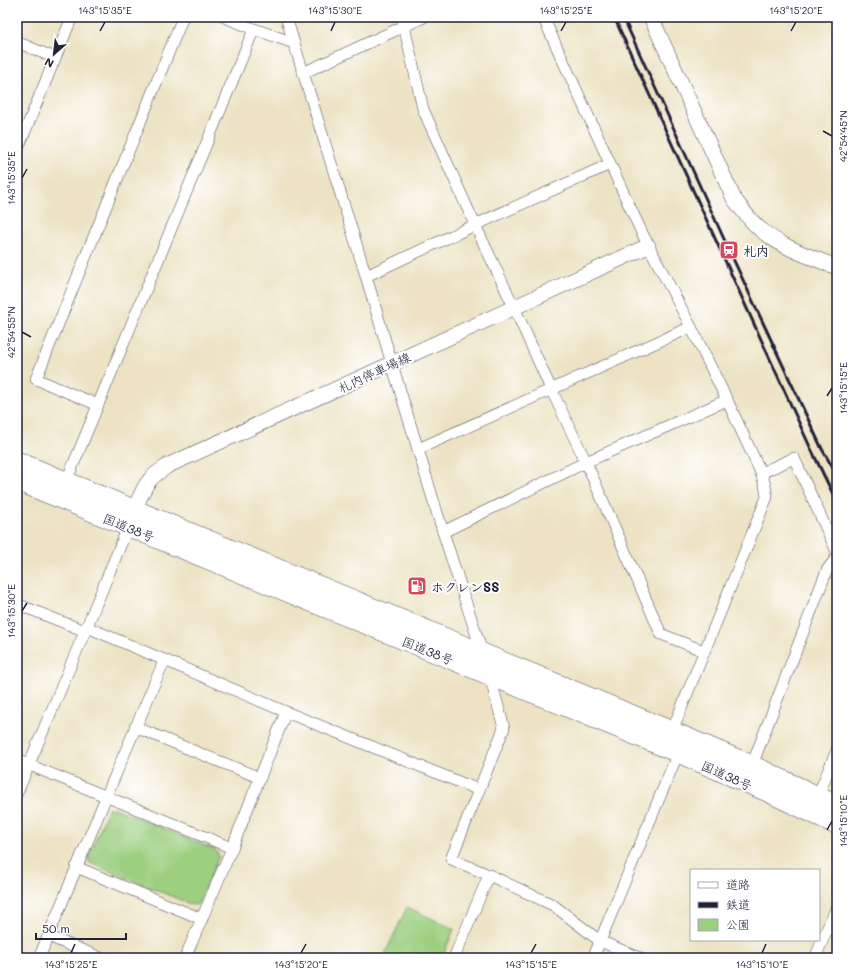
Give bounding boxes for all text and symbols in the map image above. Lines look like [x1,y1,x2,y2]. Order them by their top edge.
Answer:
text: 143°15'35"E [78,3,132,17]
text: 143°15'30"E [308,3,362,17]
text: 143°15'25"E [539,3,593,17]
text: 143°15'20"E [769,3,823,17]
north arrow [34,34,74,74]
text: N [42,55,56,72]
text: 42°54'45"N [836,110,850,162]
text: 143°15'35"E [4,151,18,205]
station icon: 札内 [718,239,740,261]
place label: 札内 [743,242,769,259]
text: 42°54'55"N [4,306,18,358]
street label: 札内停車場線 [335,347,414,396]
text: 143°15'15"E [836,362,850,414]
street label: 国道38号 [101,509,157,545]
fuel station icon: ホクレンSS [406,575,428,597]
place label: ホクレンSS [431,578,499,595]
text: 143°15'30"E [4,584,18,638]
street label: 国道38号 [400,632,456,668]
street label: 国道38号 [699,756,755,794]
text: 143°15'10"E [836,795,850,847]
legend [690,869,820,941]
text: 道路 [726,876,750,892]
text: 鉄道 [726,896,750,912]
scale bar [36,915,126,941]
text: 公園 [726,916,750,932]
text: 50 m [42,920,70,936]
text: 143°15'25"E [44,957,98,971]
text: 143°15'20"E [274,957,328,971]
text: 143°15'15"E [505,957,557,971]
text: 143°15'10"E [736,957,788,971]

